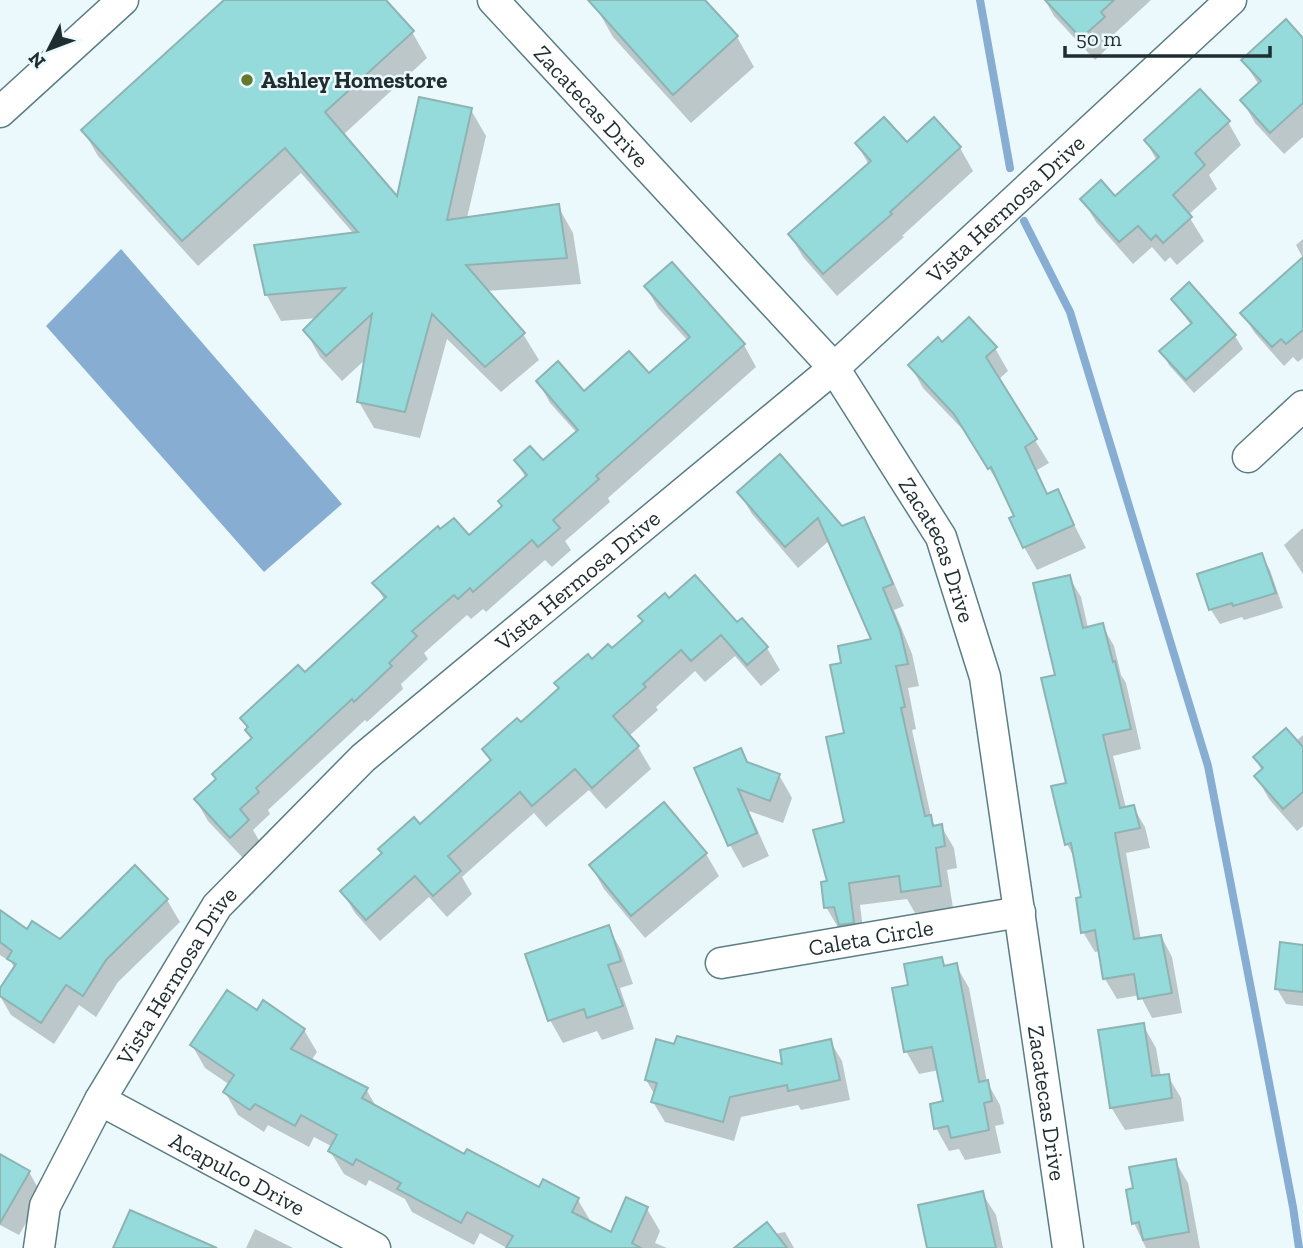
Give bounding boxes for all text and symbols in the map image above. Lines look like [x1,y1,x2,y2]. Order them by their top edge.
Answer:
north arrow [14,14,84,84]
scale bar [1065,14,1270,58]
text: 50 m [1076,26,1122,51]
street label: Zacatecas Drive [528,39,655,173]
text: N [23,47,50,73]
place label: Ashley Homestore [261,66,447,94]
marker: Ashley Homestore [239,72,255,88]
street label: Vista Hermosa Drive [920,129,1091,290]
street label: Zacatecas Drive [893,472,981,626]
street label: Vista Hermosa Drive [489,504,666,657]
street label: Vista Hermosa Drive [110,880,243,1071]
street label: Caleta Circle [806,913,935,962]
street label: Zacatecas Drive [1022,1023,1072,1183]
street label: Acapulco Drive [165,1126,310,1222]

